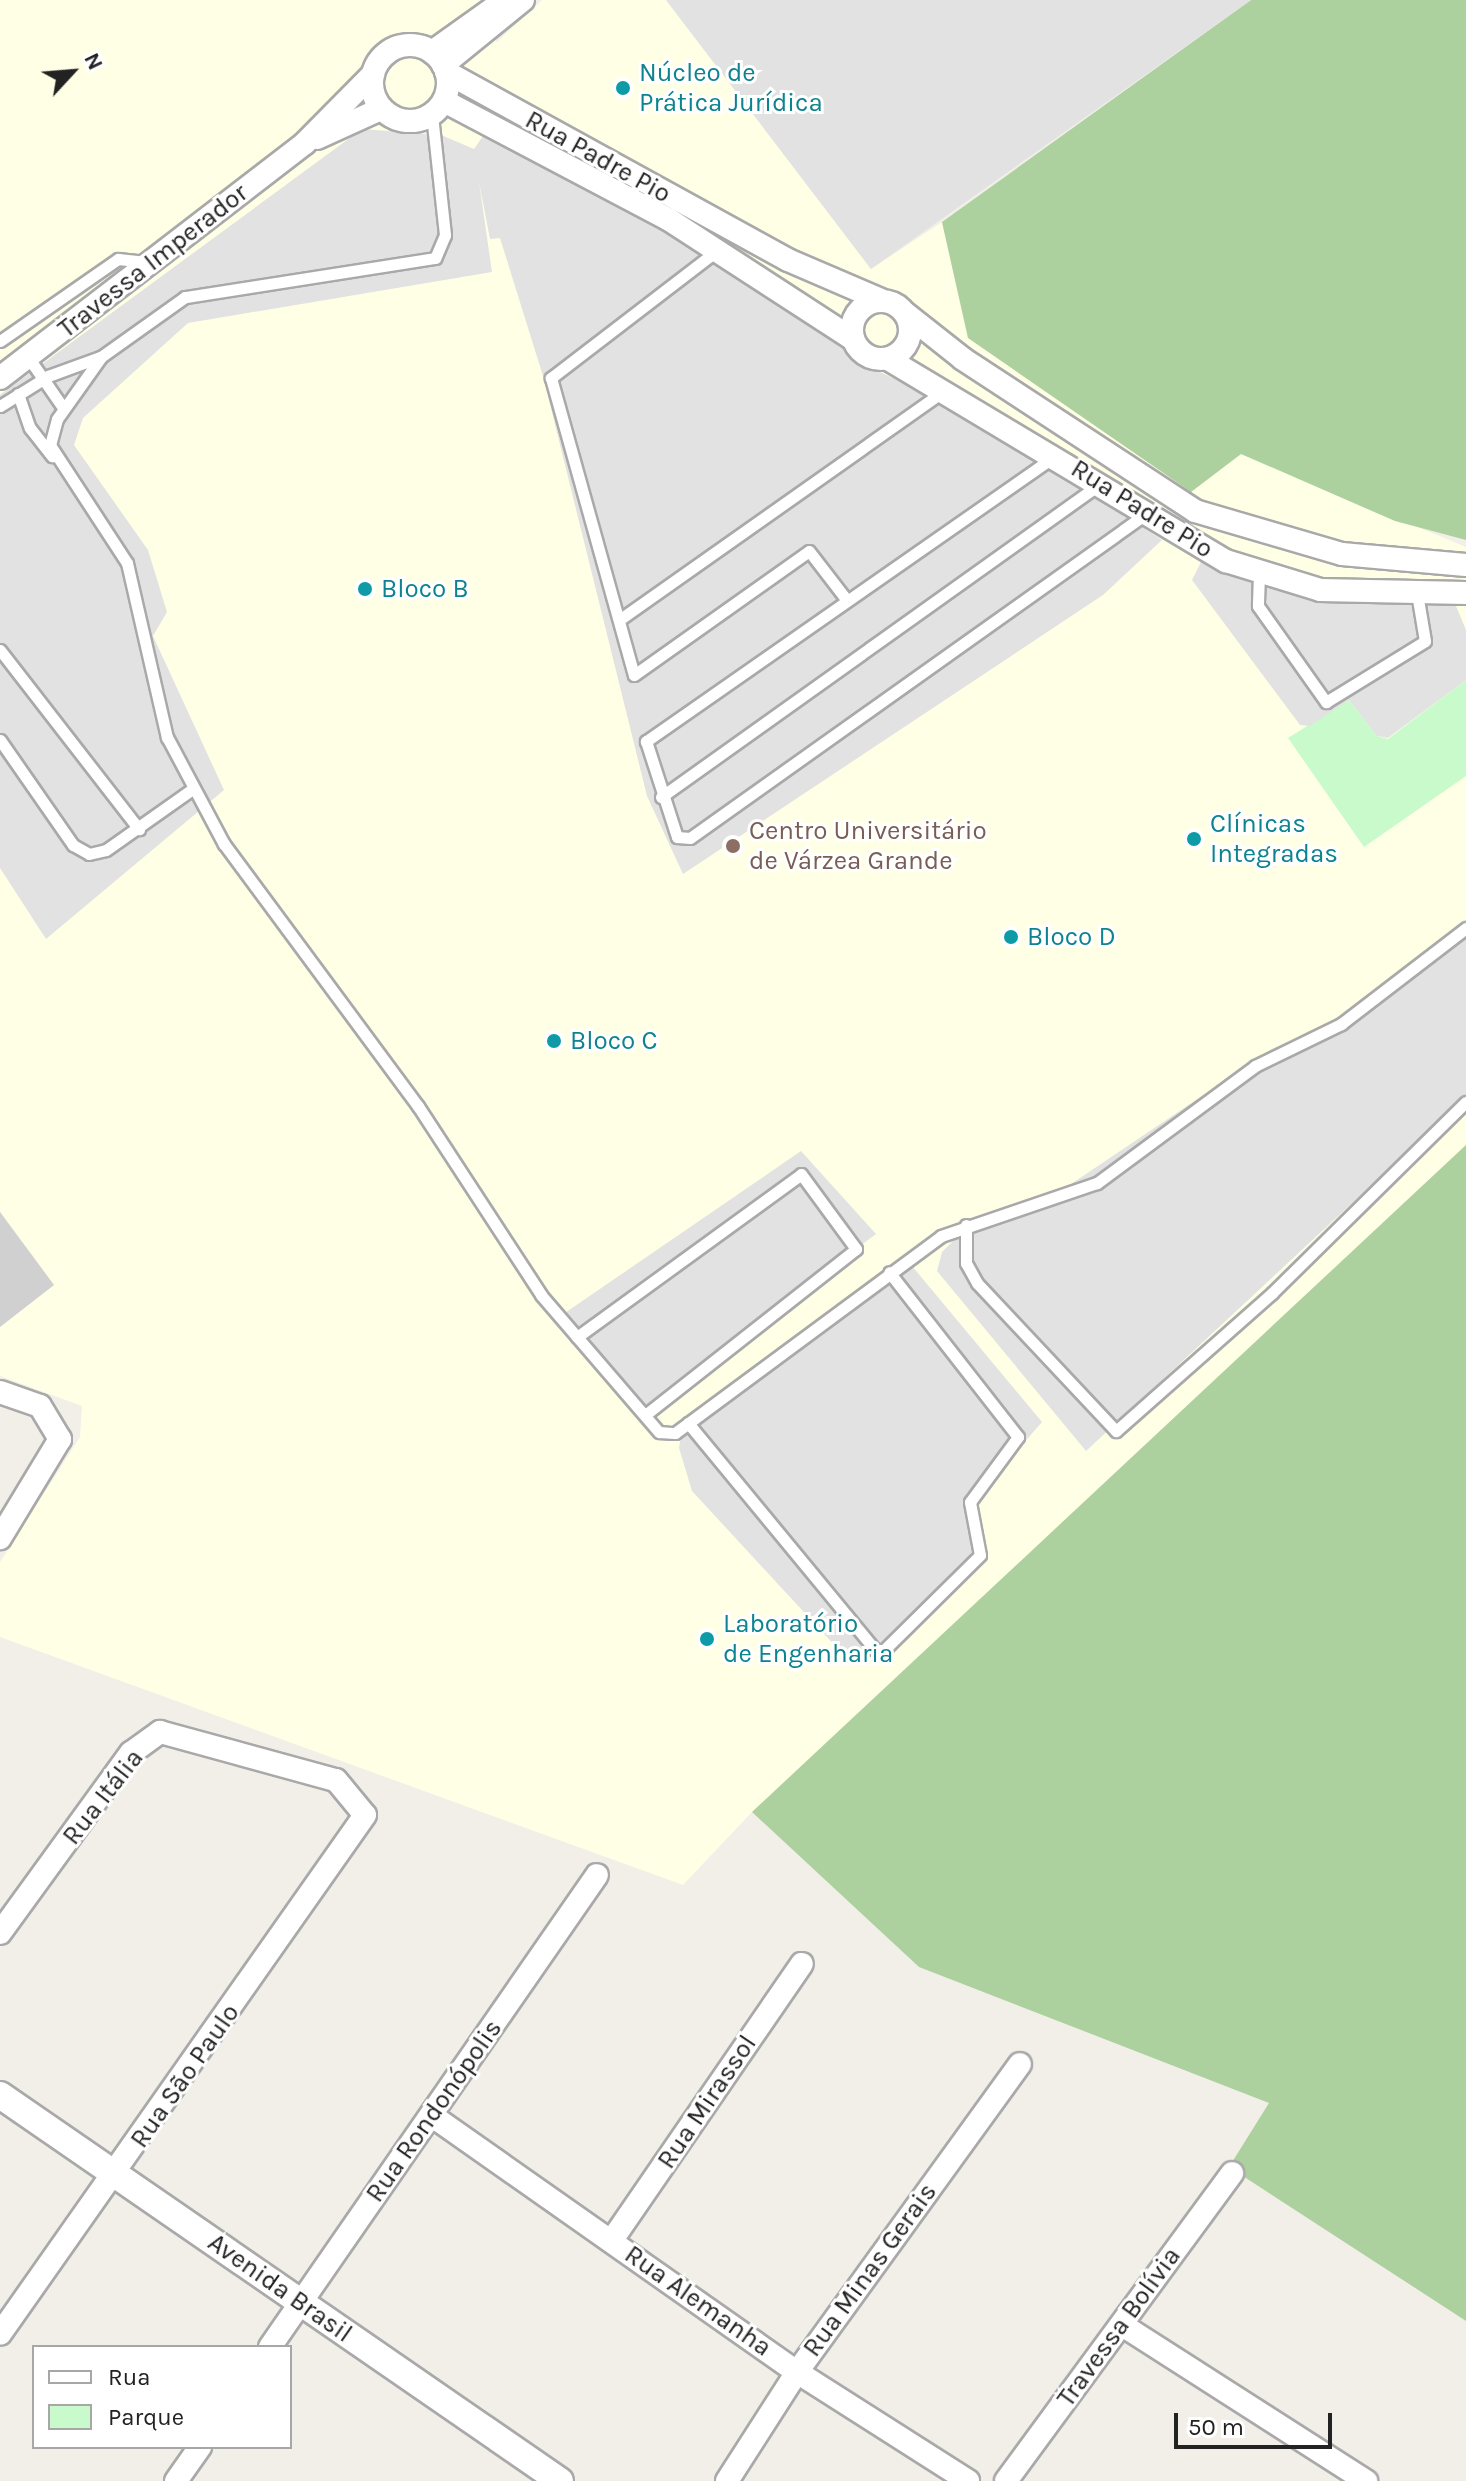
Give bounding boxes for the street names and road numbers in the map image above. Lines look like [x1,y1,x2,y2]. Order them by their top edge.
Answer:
street label: Rua Padre Pio [520,104,676,210]
street label: Travessa Imperador [52,177,254,345]
street label: Rua Padre Pio [1065,453,1219,565]
street label: Rua Itália [56,1743,150,1851]
street label: Rua São Paulo [124,1998,246,2154]
street label: Rua Rondonópolis [359,2014,509,2208]
street label: Rua Mirassol [651,2029,763,2175]
street label: Rua Minas Gerais [797,2177,943,2363]
street label: Avenida Brasil [202,2227,358,2349]
street label: Rua Alemanha [619,2239,777,2363]
street label: Travessa Bolívia [1051,2241,1187,2413]

